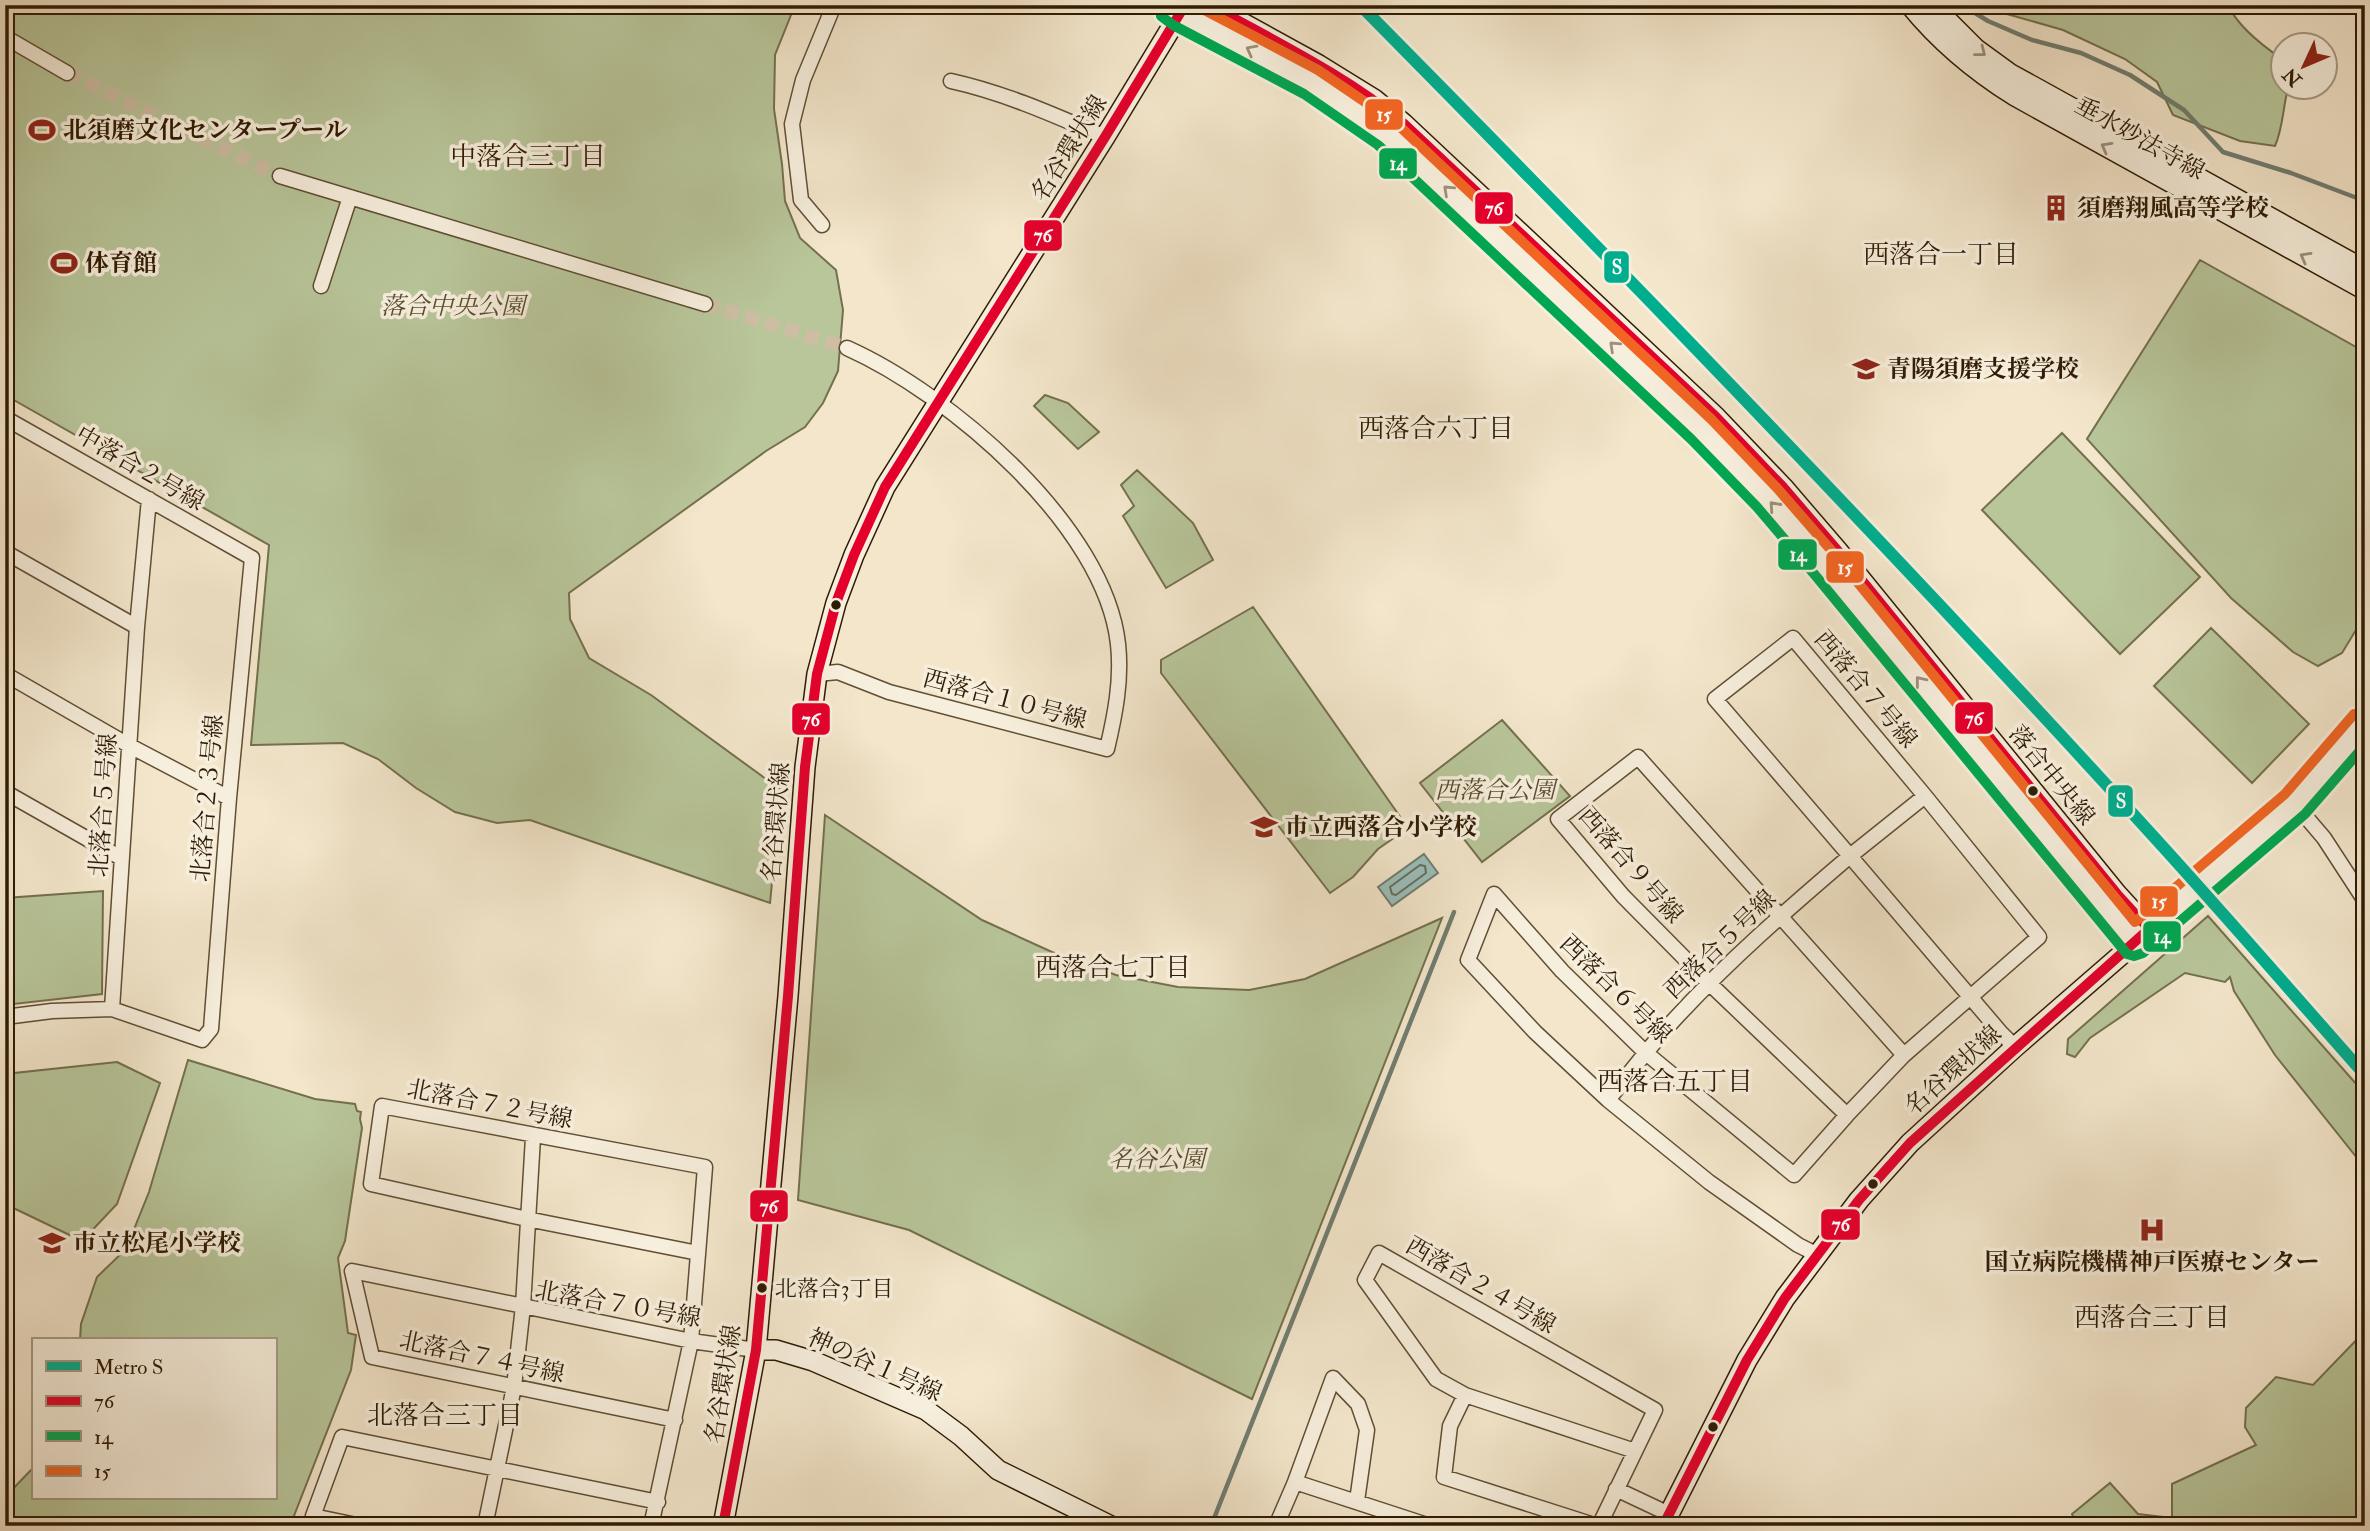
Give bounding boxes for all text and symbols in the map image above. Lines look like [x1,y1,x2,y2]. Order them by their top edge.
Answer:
north arrow [2268,32,2338,102]
one-way arrow [1974,44,1986,57]
one-way arrow [1246,45,1258,58]
text: N [2277,62,2308,92]
street label: 名谷環状線 [1024,89,1114,207]
street label: 垂水妙法寺線 [2069,90,2210,187]
line badge: 15 [1364,98,1404,131]
text: 15 [1376,103,1392,127]
sports icon: 北須磨文化センタープール [27,115,57,145]
place label: 北須磨文化センタープール [63,115,348,146]
district label: 中落合三丁目 [450,141,606,173]
one-way arrow [2100,142,2113,155]
line badge: 14 [1378,147,1418,180]
text: 14 [1389,152,1408,176]
one-way arrow [1443,186,1456,198]
line badge: 76 [1474,191,1514,225]
building icon: 須磨翔風高等学校 [2041,193,2071,223]
place label: 須磨翔風高等学校 [2077,193,2269,224]
text: 76 [1485,197,1505,221]
line badge: 76 [1023,219,1063,252]
text: 76 [1034,224,1054,248]
district label: 西落合一丁目 [1863,239,2019,271]
sports icon: 体育館 [49,248,79,278]
place label: 体育館 [85,248,157,279]
line badge: S [1603,250,1630,284]
one-way arrow [2300,252,2312,265]
text: S [1612,256,1622,280]
park label: 落合中央公園 [381,291,529,322]
one-way arrow [1609,341,1622,354]
school or university icon: 青陽須磨支援学校 [1851,354,1881,384]
place label: 青陽須磨支援学校 [1887,354,2079,385]
district label: 西落合六丁目 [1358,413,1514,445]
street label: 中落合２号線 [70,419,210,518]
one-way arrow [1770,502,1783,515]
line badge: 14 [1777,538,1818,571]
text: 14 [1789,543,1808,567]
line badge: 15 [1825,550,1865,584]
text: 15 [1837,556,1853,580]
unlabelled marker [829,598,843,612]
street label: 西落合７号線 [1807,624,1924,754]
street label: 西落合１０号線 [920,663,1090,736]
one-way arrow [1916,677,1928,690]
line badge: 76 [1954,701,1994,735]
line badge: 76 [791,702,831,736]
text: 76 [1965,707,1985,731]
text: 76 [802,708,822,732]
street label: 北落合２３号線 [185,713,230,883]
street label: 落合中央線 [2002,719,2101,832]
street label: 北落合５号線 [83,732,124,878]
street label: 名谷環状線 [756,761,797,883]
park label: 西落合公園 [1435,775,1559,806]
unlabelled marker [2026,784,2040,798]
line badge: S [2107,784,2134,818]
text: S [2116,790,2126,814]
street label: 西落合９号線 [1572,801,1690,930]
school or university icon: 市立西落合小学校 [1249,812,1279,842]
place label: 市立西落合小学校 [1285,812,1477,843]
street label: 西落合５号線 [1658,883,1783,1006]
line badge: 15 [2139,885,2179,918]
text: 15 [2151,890,2167,914]
line badge: 14 [2142,920,2182,953]
text: 14 [2153,925,2172,949]
street label: 西落合６号線 [1553,928,1678,1051]
district label: 西落合七丁目 [1035,952,1191,984]
street label: 名谷環状線 [1898,1019,2008,1122]
district label: 西落合五丁目 [1597,1066,1753,1098]
street label: 北落合７２号線 [404,1073,575,1136]
park label: 名谷公園 [1109,1144,1209,1175]
unlabelled marker [1866,1177,1880,1191]
line badge: 76 [749,1189,789,1223]
text: 76 [760,1195,780,1219]
line badge: 76 [1820,1208,1861,1241]
text: 76 [1832,1213,1852,1237]
hospital icon: 国立病院機構神戸医療センター [2137,1215,2167,1245]
school or university icon: 市立松尾小学校 [37,1228,67,1258]
place label: 市立松尾小学校 [73,1228,241,1259]
street label: 西落合２４号線 [1400,1230,1561,1341]
place label: 国立病院機構神戸医療センター [1984,1247,2320,1278]
street label: 北落合７０号線 [532,1275,703,1334]
place label: 北落合3丁目 [775,1275,893,1303]
marker: 北落合3丁目 [755,1281,769,1295]
district label: 西落合三丁目 [2074,1302,2230,1334]
street label: 名谷環状線 [699,1322,748,1446]
street label: 神の谷１号線 [803,1322,947,1409]
street label: 北落合７４号線 [397,1325,567,1390]
legend [32,1338,276,1500]
text: Metro S [94,1354,164,1381]
text: 76 [94,1388,116,1415]
district label: 北落合三丁目 [367,1400,523,1432]
unlabelled marker [1706,1420,1720,1434]
text: 14 [94,1424,114,1451]
text: 15 [94,1458,111,1485]

